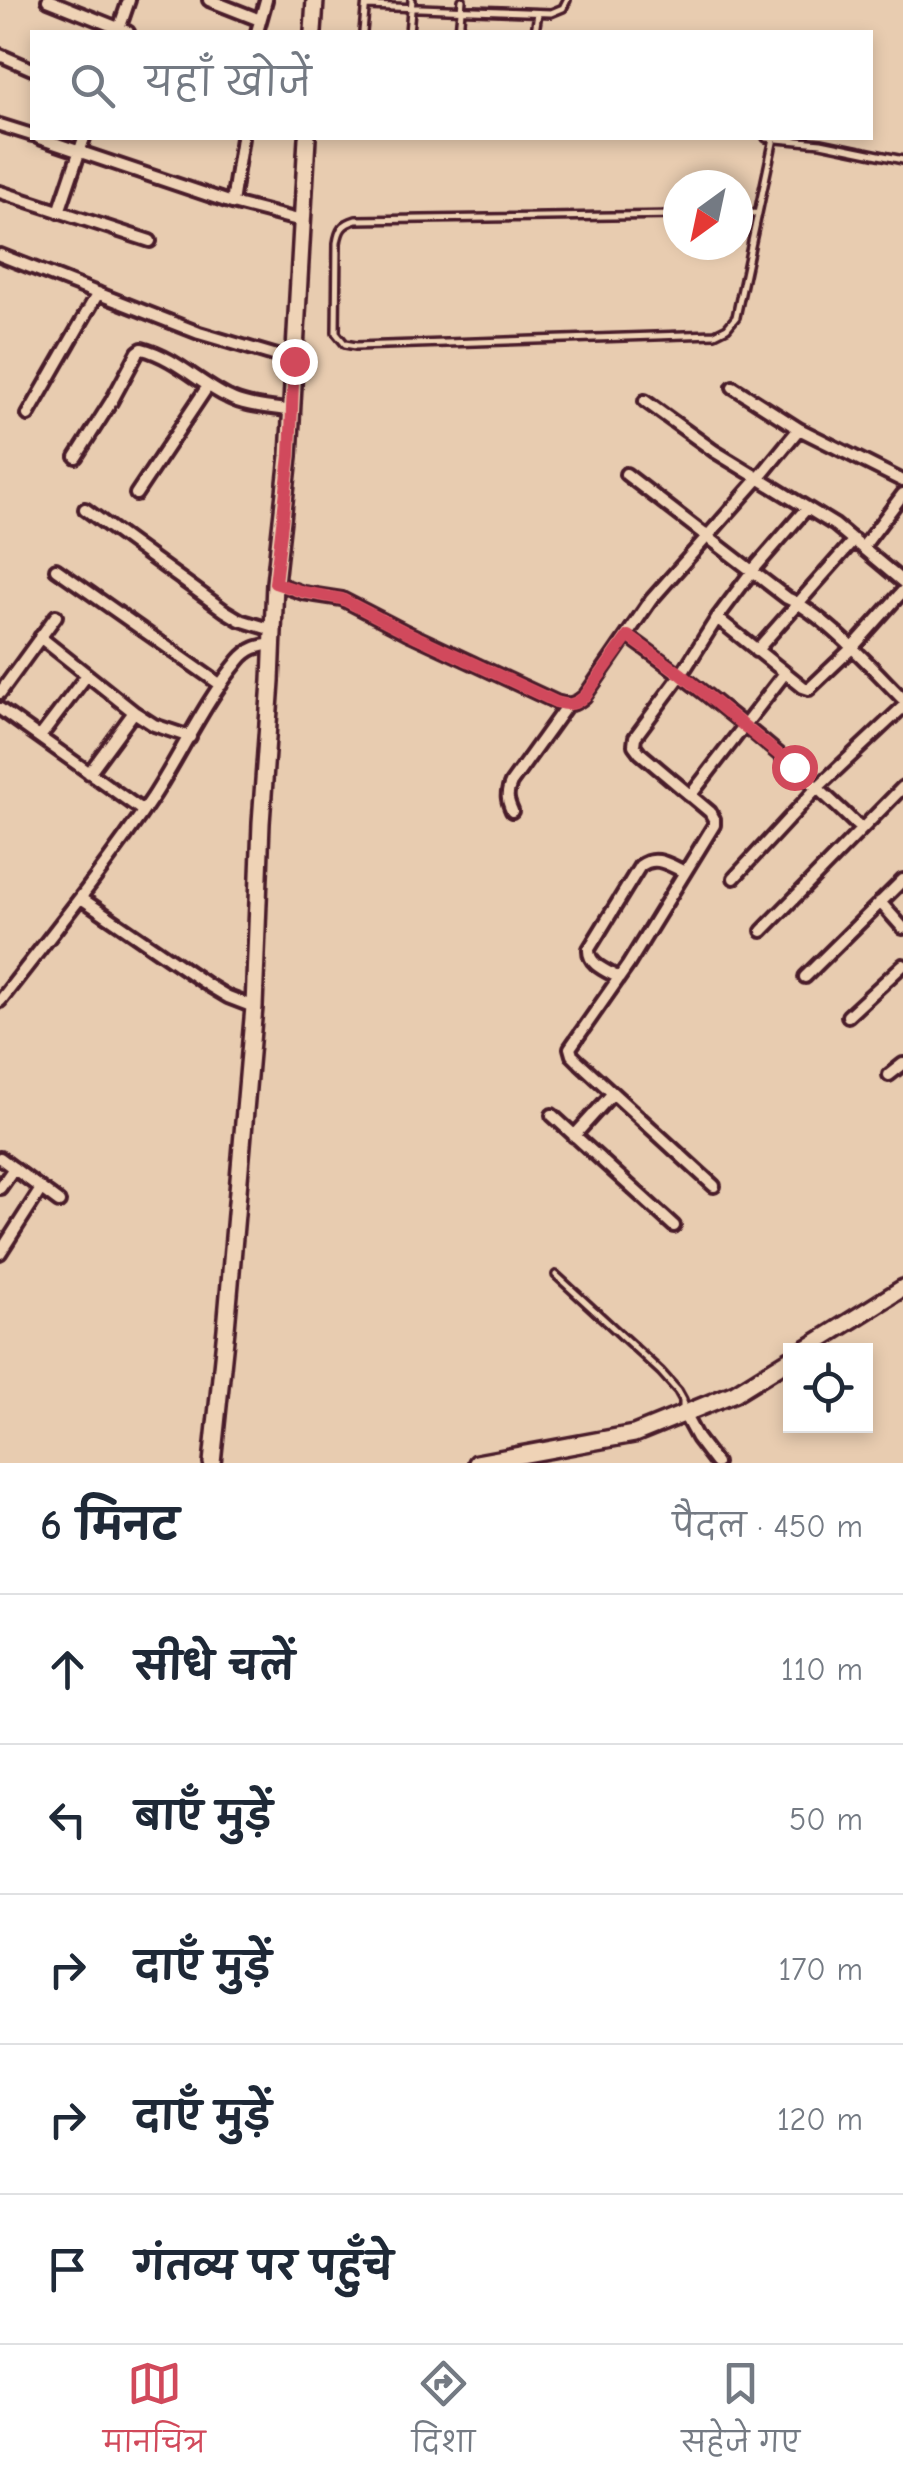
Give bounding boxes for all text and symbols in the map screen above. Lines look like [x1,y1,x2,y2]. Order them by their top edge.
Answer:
search box [30,30,873,140]
icon: search [65,58,120,113]
text: यहाँ खोजें [145,61,311,105]
north arrow [663,170,753,260]
route end [272,339,318,385]
route start [772,745,818,791]
map controls [783,1343,873,1433]
button: locate [783,1343,873,1433]
text: 6 मिनट [40,1501,179,1550]
text: पैदल · 450 m [673,1508,863,1545]
icon: ahead [40,1642,95,1697]
text: सीधे चलें [135,1645,294,1689]
text: 110 m [781,1651,863,1688]
icon: left [40,1792,95,1847]
text: बाएँ मुड़ें [135,1795,272,1839]
text: 50 m [789,1801,863,1838]
icon: right [40,1942,95,1997]
text: दाएँ मुड़ें [135,1945,271,1989]
text: 170 m [779,1951,863,1988]
icon: right [40,2092,95,2147]
text: दाएँ मुड़ें [135,2095,271,2139]
text: 120 m [777,2101,863,2138]
icon: arrive [40,2242,95,2297]
text: गंतव्य पर पहुँचे [135,2245,393,2289]
tab: मानचित्र [103,2356,206,2473]
tab: दिशा [412,2356,475,2473]
tab: सहेजे गए [681,2356,800,2473]

